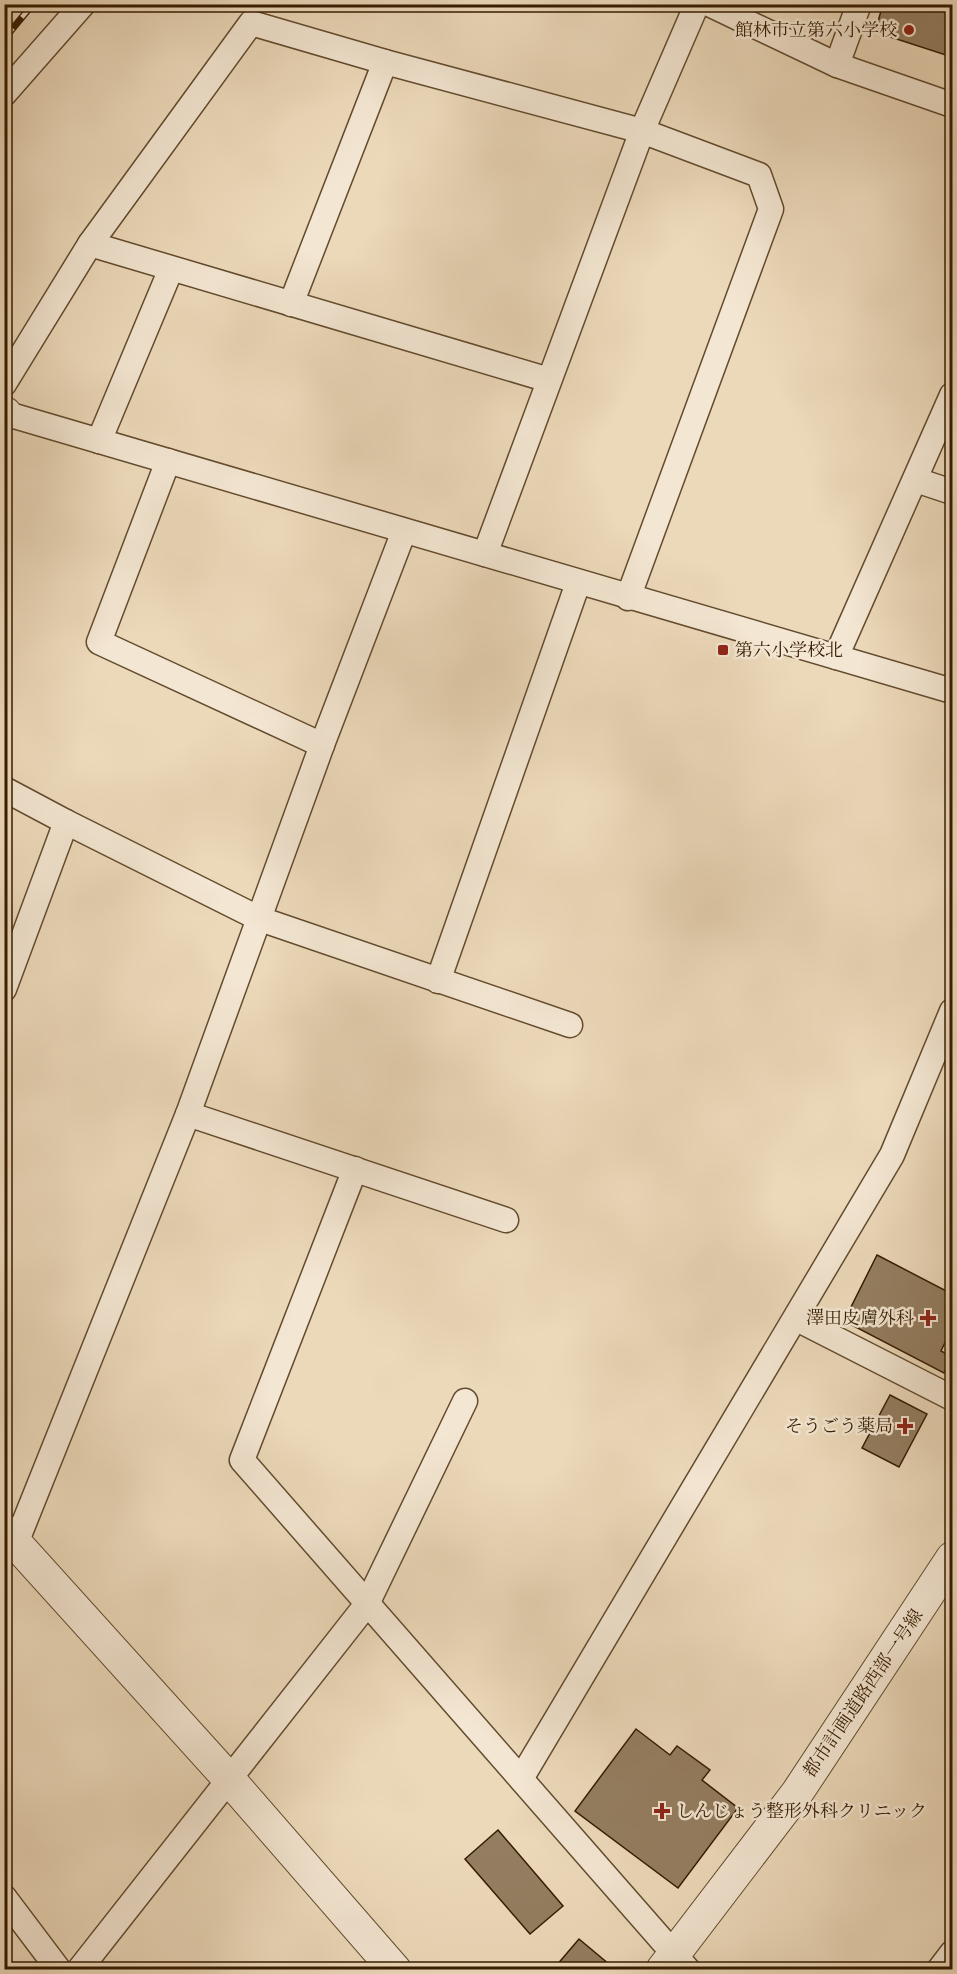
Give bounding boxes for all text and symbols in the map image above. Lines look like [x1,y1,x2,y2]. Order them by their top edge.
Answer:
place label: 館林市立第六小学校 [735,19,897,42]
marker: 館林市立第六小学校 [902,23,916,37]
place label: 第六小学校北 [735,639,843,662]
marker: 第六小学校北 [716,643,730,657]
place label: 澤田皮膚外科 [806,1307,914,1330]
marker: 澤田皮膚外科 [919,1309,937,1327]
place label: そうごう薬局 [785,1415,893,1438]
marker: そうごう薬局 [898,1419,912,1433]
street label: 都市計画道路西部一号線 [799,1605,928,1782]
place label: しんじょう整形外科クリニック [676,1800,927,1823]
marker: しんじょう整形外科クリニック [653,1802,671,1820]

